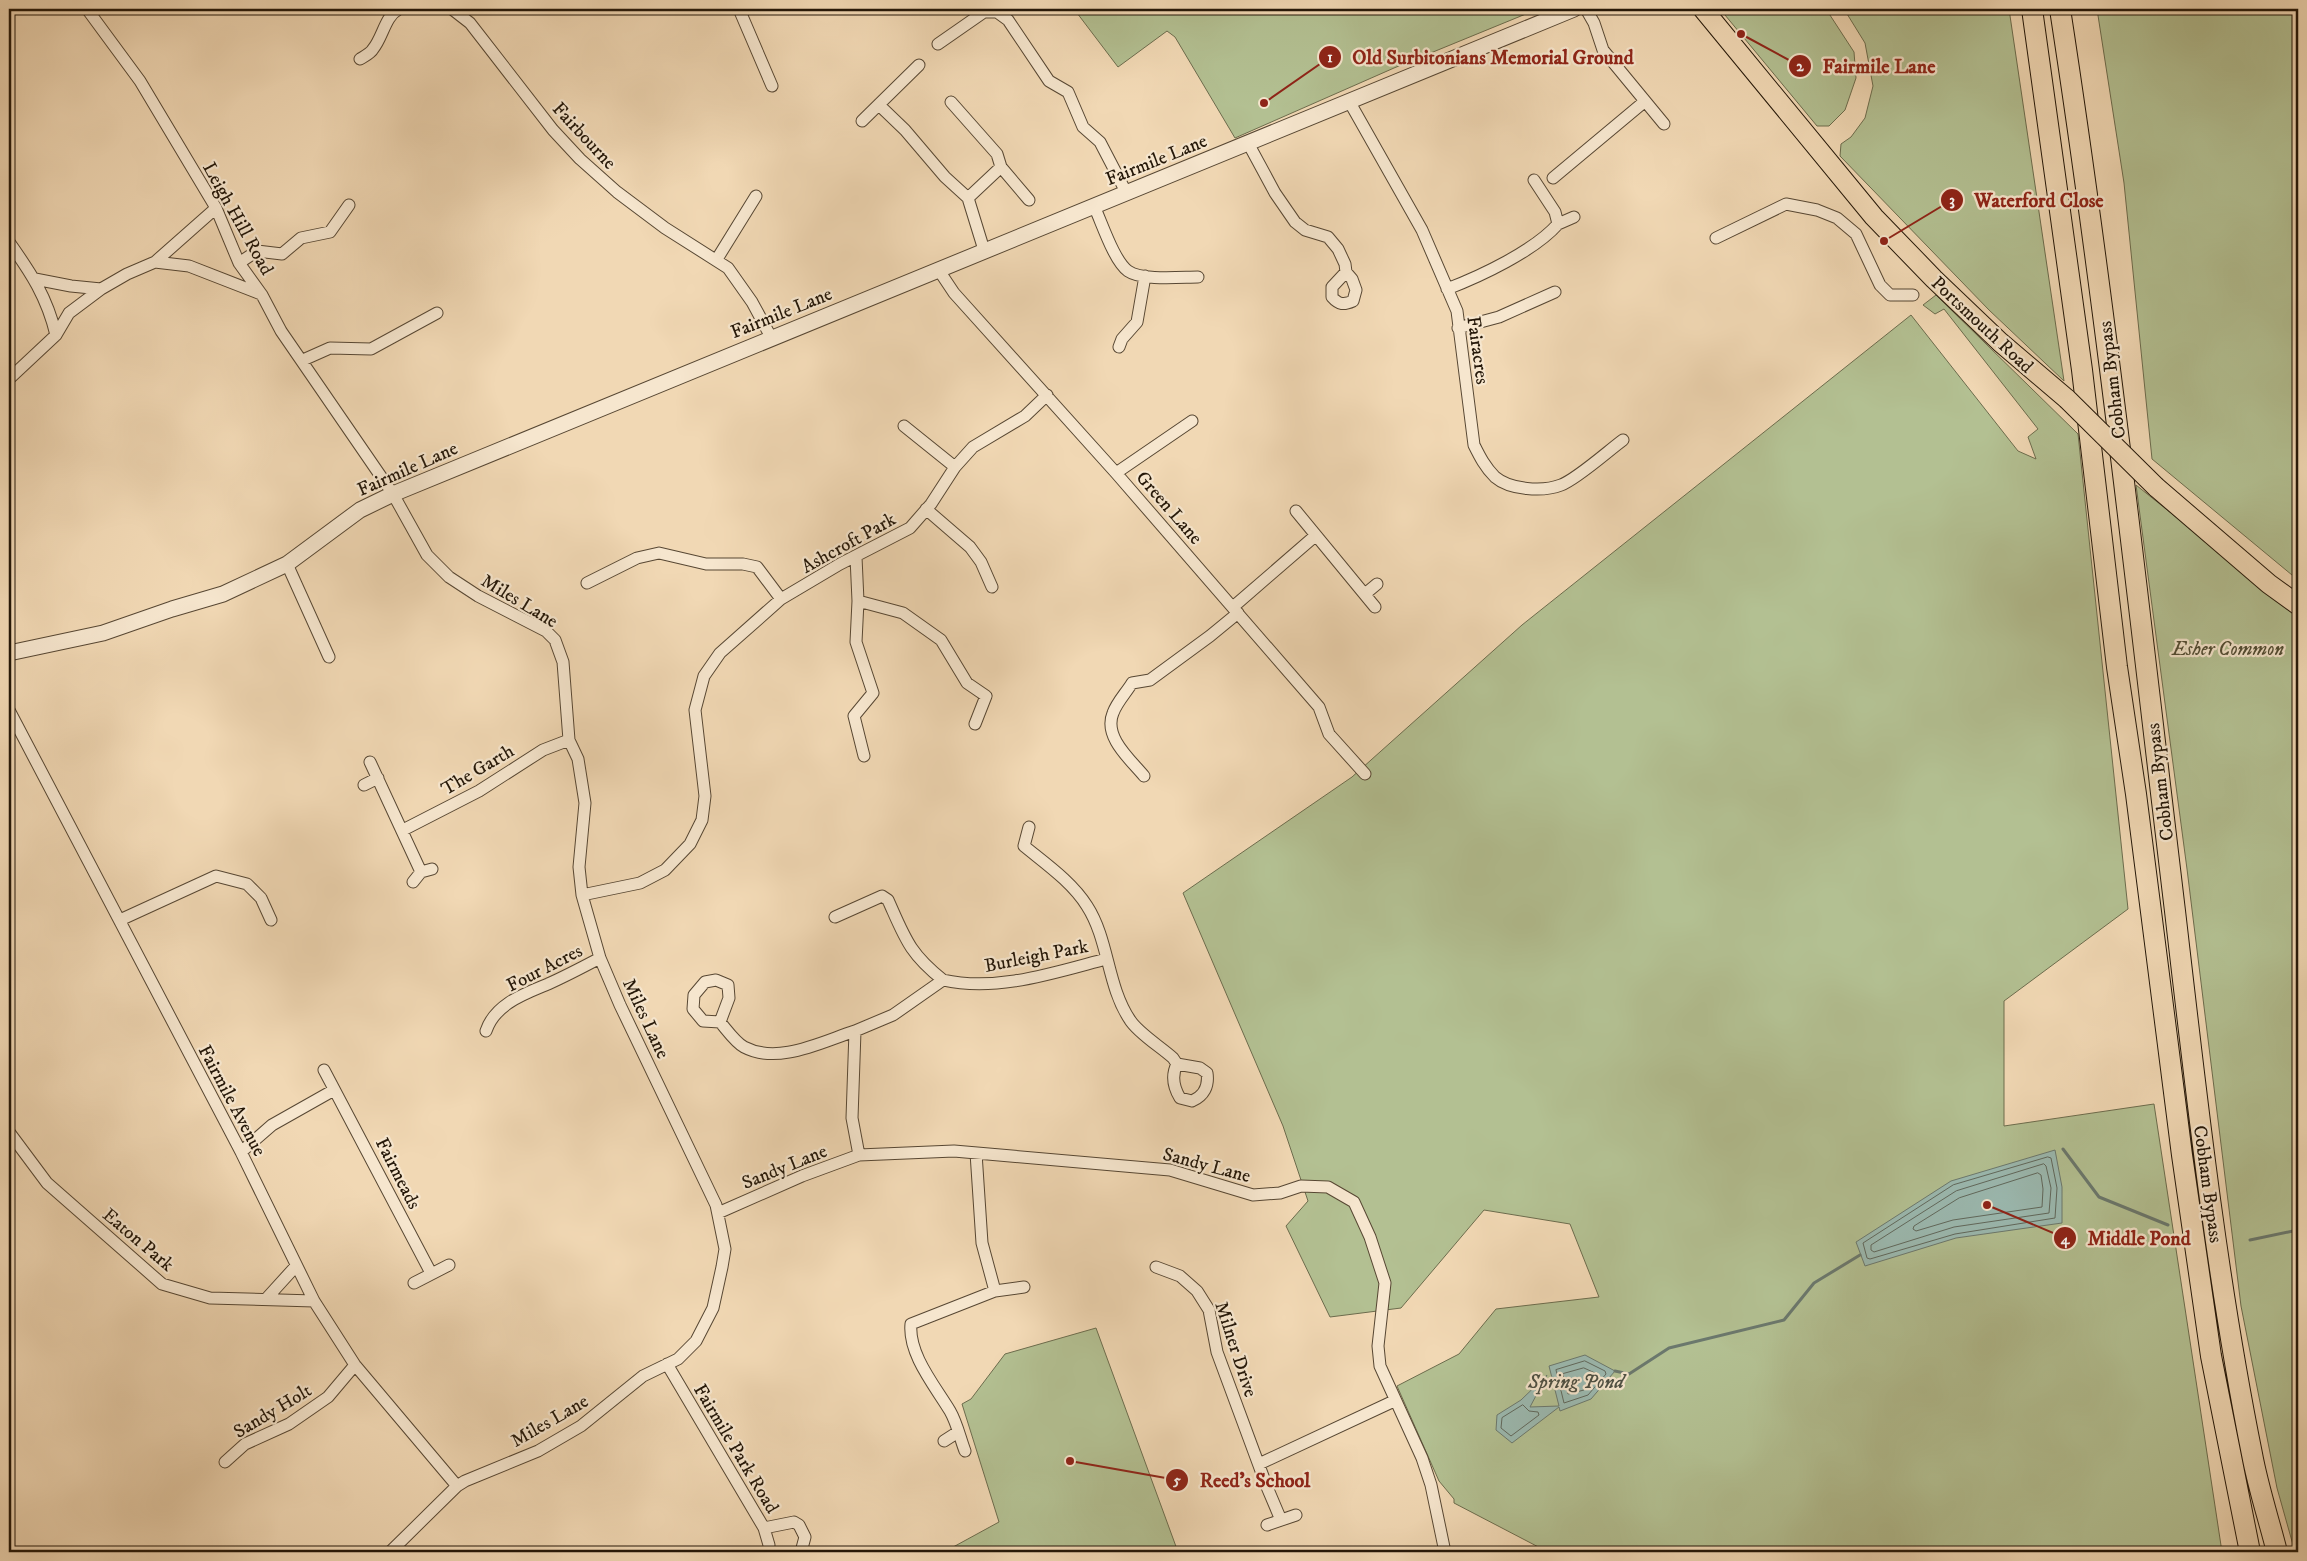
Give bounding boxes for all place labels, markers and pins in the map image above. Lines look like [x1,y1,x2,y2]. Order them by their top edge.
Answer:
callout: Old Surbitonians Memorial Ground [1317,40,1644,75]
callout: Fairmile Lane [1788,48,1946,83]
callout: Waterford Close [1939,183,2114,218]
callout: Middle Pond [2052,1221,2201,1256]
callout: Reed's School [1165,1462,1320,1497]

